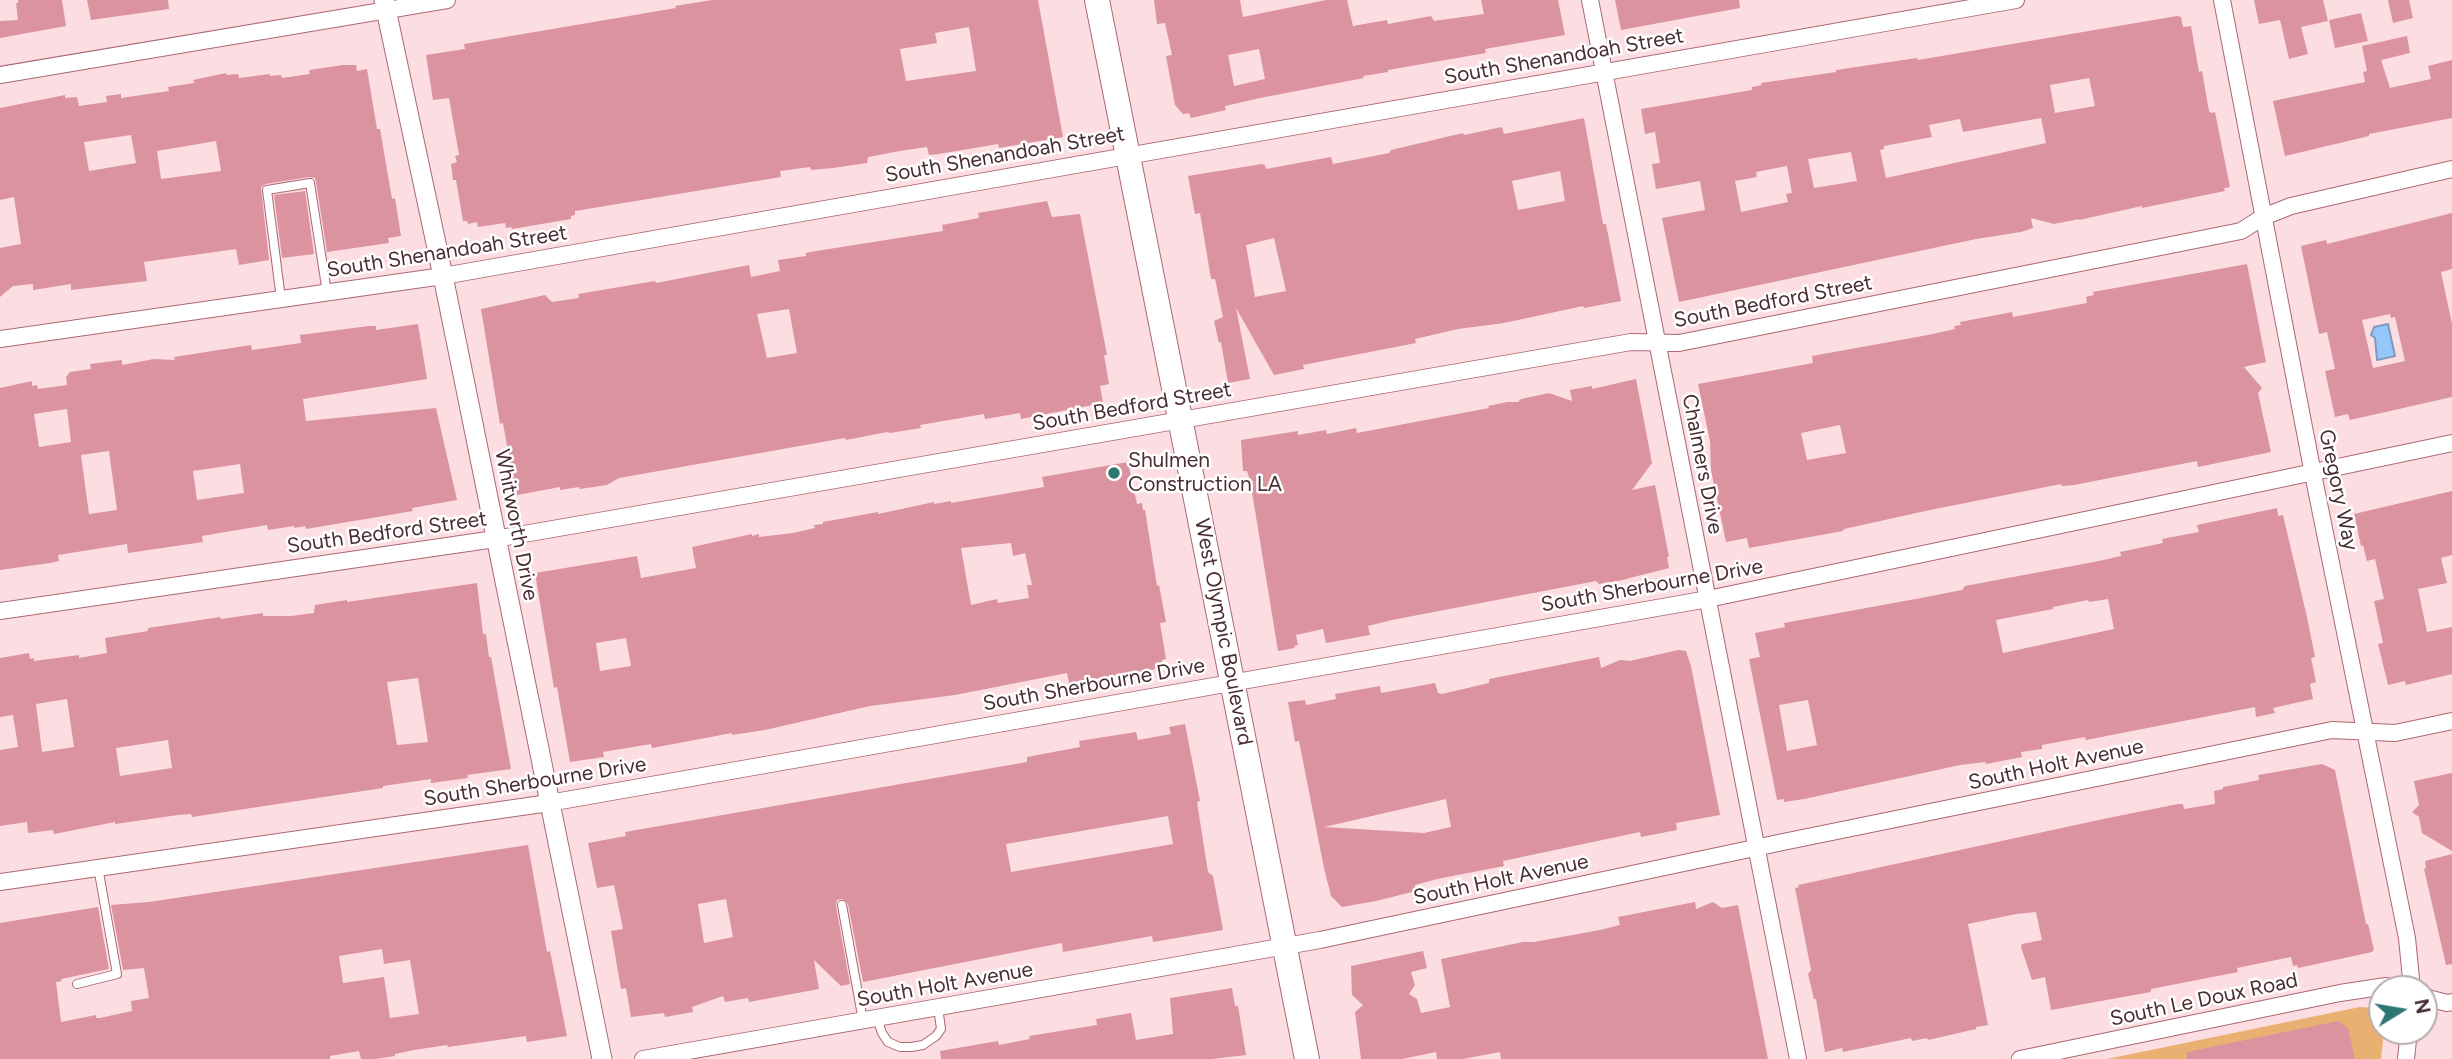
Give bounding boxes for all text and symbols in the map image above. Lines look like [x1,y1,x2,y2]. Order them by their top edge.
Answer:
street label: South Shenandoah Street [1442,24,1686,90]
street label: South Shenandoah Street [883,122,1127,188]
street label: South Shenandoah Street [325,221,569,283]
street label: South Bedford Street [1672,270,1874,334]
street label: South Bedford Street [1031,377,1233,437]
street label: Chalmers Drive [1676,392,1728,536]
street label: Gregory Way [2313,427,2363,553]
street label: Whitworth Drive [489,447,543,603]
place label: Shulmen Construction LA [1128,448,1282,498]
marker: Shulmen Construction LA [1106,465,1122,481]
street label: South Bedford Street [285,507,489,559]
street label: West Olympic Boulevard [1189,516,1257,748]
street label: South Sherbourne Drive [1539,554,1765,618]
street label: South Sherbourne Drive [981,653,1207,717]
street label: South Holt Avenue [1966,734,2146,796]
street label: South Sherbourne Drive [422,752,648,812]
street label: South Holt Avenue [1411,849,1591,911]
street label: South Holt Avenue [855,957,1035,1013]
street label: South Le Doux Road [2108,968,2300,1032]
north arrow [2368,975,2438,1045]
text: N [2409,997,2435,1016]

